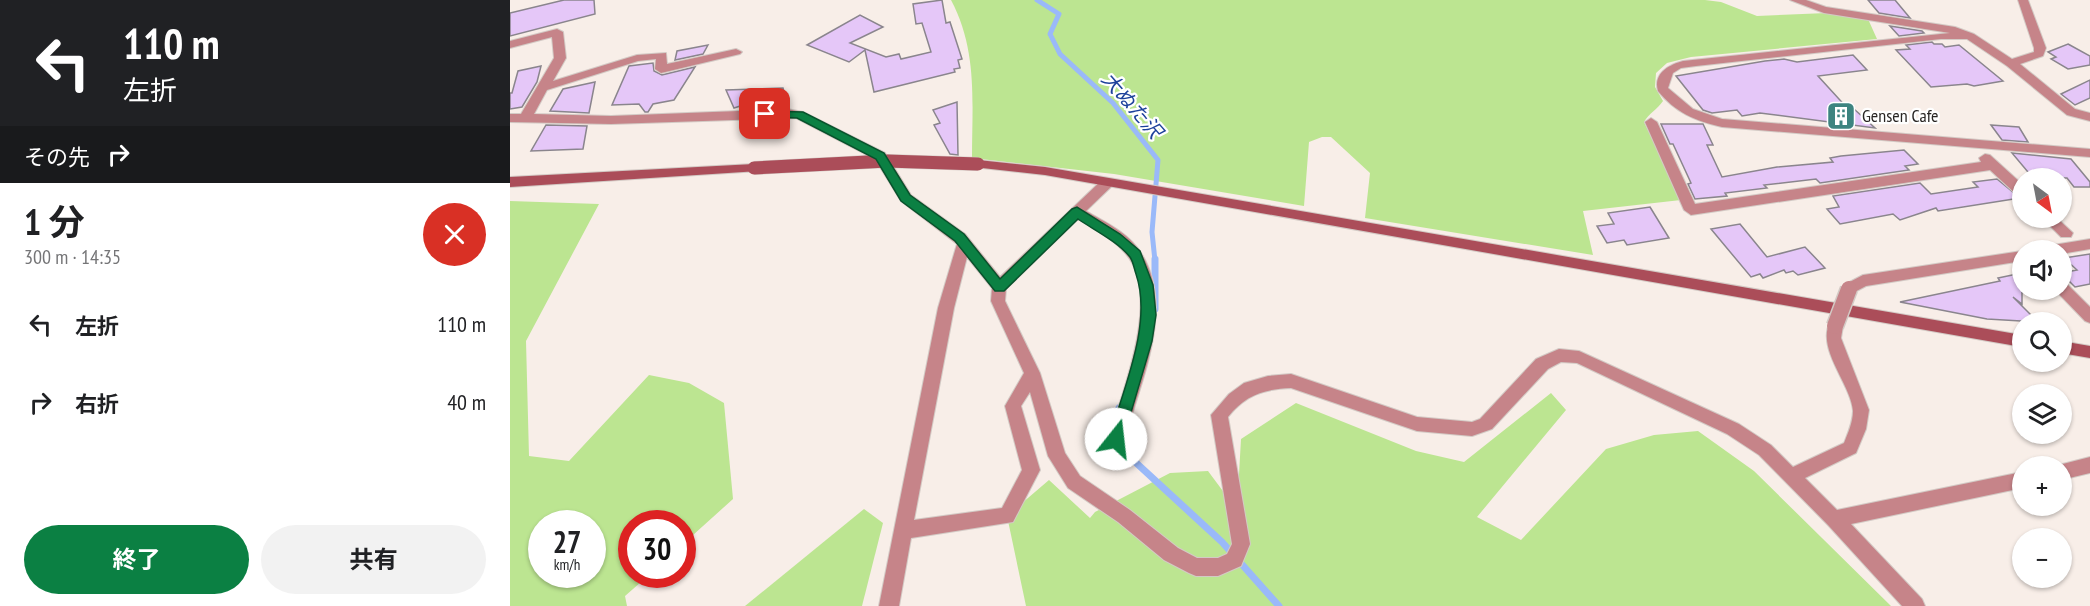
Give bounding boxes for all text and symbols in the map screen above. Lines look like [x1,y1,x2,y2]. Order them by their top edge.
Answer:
text: 110 m [123,16,220,71]
icon: left [24,24,102,102]
water label: 大ぬた沢 [1096,66,1170,146]
text: 左折 [123,73,177,107]
pin [739,88,790,139]
icon: arrive [748,97,781,130]
building icon: Gensen Cafe [1825,100,1857,132]
place label: Gensen Cafe [1862,104,1939,127]
icon: right [102,138,135,171]
text: その先 [24,143,90,171]
north arrow [2012,168,2072,228]
map controls [2012,168,2072,588]
text: 1 分 [24,198,85,245]
button: close [423,203,486,266]
button: sound [2012,240,2072,300]
text: 300 m · 14:35 [24,244,121,270]
icon: left [24,308,57,341]
text: 110 m [437,310,486,338]
text: 左折 [75,312,119,340]
button: search [2012,312,2072,372]
button: layers [2012,384,2072,444]
icon: right [24,386,57,419]
text: 40 m [447,388,486,416]
text: 右折 [75,390,119,418]
position arrow [1084,407,1148,471]
button: + [2012,456,2072,516]
speed limit sign: 30 [618,510,696,588]
text: 27 [553,522,581,561]
button: 終了 [24,525,249,594]
button: 共有 [261,525,486,594]
button: − [2012,528,2072,588]
text: km/h [554,555,580,574]

